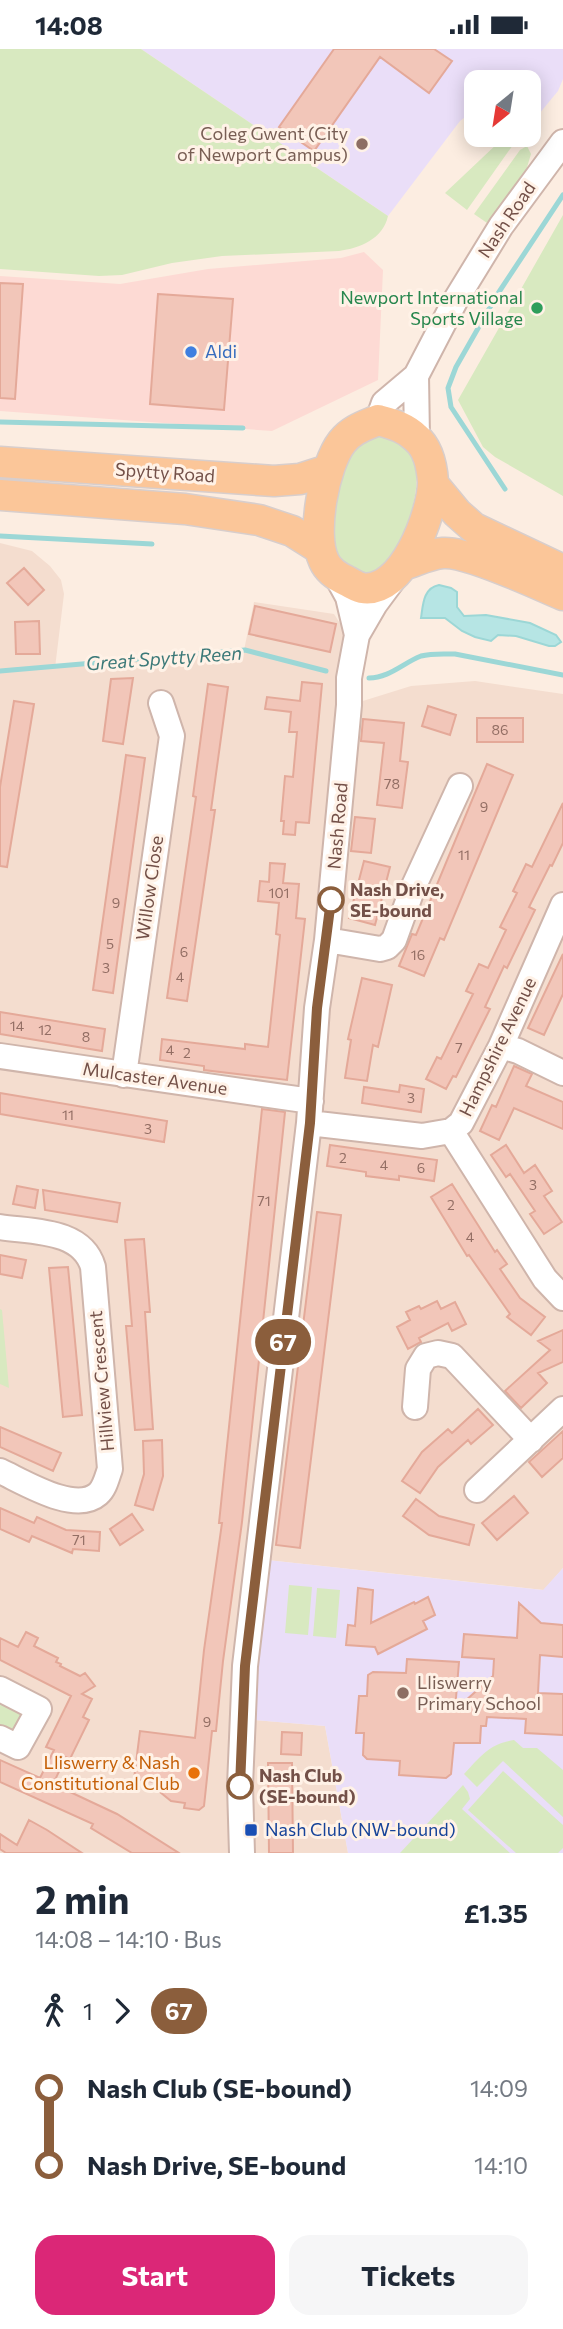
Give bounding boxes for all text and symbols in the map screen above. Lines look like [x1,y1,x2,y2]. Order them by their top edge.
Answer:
text: 14:08 [35,9,103,40]
north arrow [464,70,541,147]
map controls [464,70,541,147]
place label: Coleg Gwent (City of Newport Campus) [177,122,348,165]
marker: Coleg Gwent (City of Newport Campus) [354,136,370,152]
street label: Nash Road [473,177,540,262]
place label: Newport International Sports Village [340,286,523,329]
marker: Newport International Sports Village [529,300,545,316]
place label: Aldi [205,340,237,362]
marker: Aldi [183,344,199,360]
street label: Spytty Road [114,458,216,486]
water label: Great Spytty Reen [85,641,243,674]
house number: 86 [492,721,509,738]
house number: 78 [384,775,400,792]
street label: Nash Road [322,782,352,870]
house number: 9 [480,798,488,815]
street label: Willow Close [131,834,167,942]
house number: 11 [458,846,470,863]
place label: Nash Drive, SE-bound [350,878,444,921]
house number: 101 [268,884,290,901]
marker: Nash Drive, SE-bound [318,887,344,913]
house number: 9 [112,894,120,911]
house number: 5 [106,935,114,952]
house number: 6 [180,943,188,960]
house number: 16 [411,946,425,963]
house number: 3 [102,959,110,976]
house number: 4 [176,968,185,985]
street label: Hampshire Avenue [454,973,540,1120]
house number: 14 [10,1017,25,1034]
house number: 12 [38,1021,52,1038]
house number: 8 [82,1028,90,1045]
house number: 7 [455,1039,463,1056]
house number: 4 [166,1041,175,1058]
house number: 2 [183,1044,191,1061]
street label: Mulcaster Avenue [81,1057,229,1099]
house number: 3 [407,1089,415,1106]
house number: 11 [62,1106,74,1123]
house number: 3 [144,1120,152,1137]
house number: 2 [339,1149,347,1166]
house number: 4 [380,1156,389,1173]
house number: 6 [417,1159,425,1176]
house number: 3 [529,1176,537,1193]
house number: 71 [257,1192,271,1209]
house number: 2 [447,1196,455,1213]
house number: 4 [466,1228,475,1245]
street label: Hillview Crescent [84,1310,118,1452]
line badge: 67 [252,1319,314,1365]
text: 67 [269,1327,297,1356]
house number: 71 [72,1531,86,1548]
place label: Lliswerry Primary School [417,1671,541,1714]
marker: Lliswerry Primary School [395,1685,411,1701]
house number: 9 [203,1713,211,1730]
place label: Lliswerry & Nash Constitutional Club [21,1751,180,1794]
place label: Nash Club (SE-bound) [259,1764,356,1807]
marker: Lliswerry & Nash Constitutional Club [186,1765,202,1781]
marker: Nash Club (SE-bound) [227,1773,253,1799]
place label: Nash Club (NW-bound) [265,1818,456,1840]
marker: Nash Club (NW-bound) [243,1822,259,1838]
text: 2 min [35,1875,130,1922]
text: £1.35 [464,1897,528,1928]
text: 14:08 – 14:10 · Bus [35,1925,222,1953]
icon: walk [35,1992,73,2030]
icon: forward [103,1992,141,2030]
text: 67 [165,1996,193,2025]
text: 1 [83,1997,93,2025]
text: Nash Club (SE-bound) [87,2072,352,2103]
text: 14:09 [470,2074,528,2102]
text: Nash Drive, SE-bound [87,2149,346,2180]
text: 14:10 [474,2151,528,2179]
button: Start [35,2235,275,2315]
button: Tickets [289,2235,528,2315]

